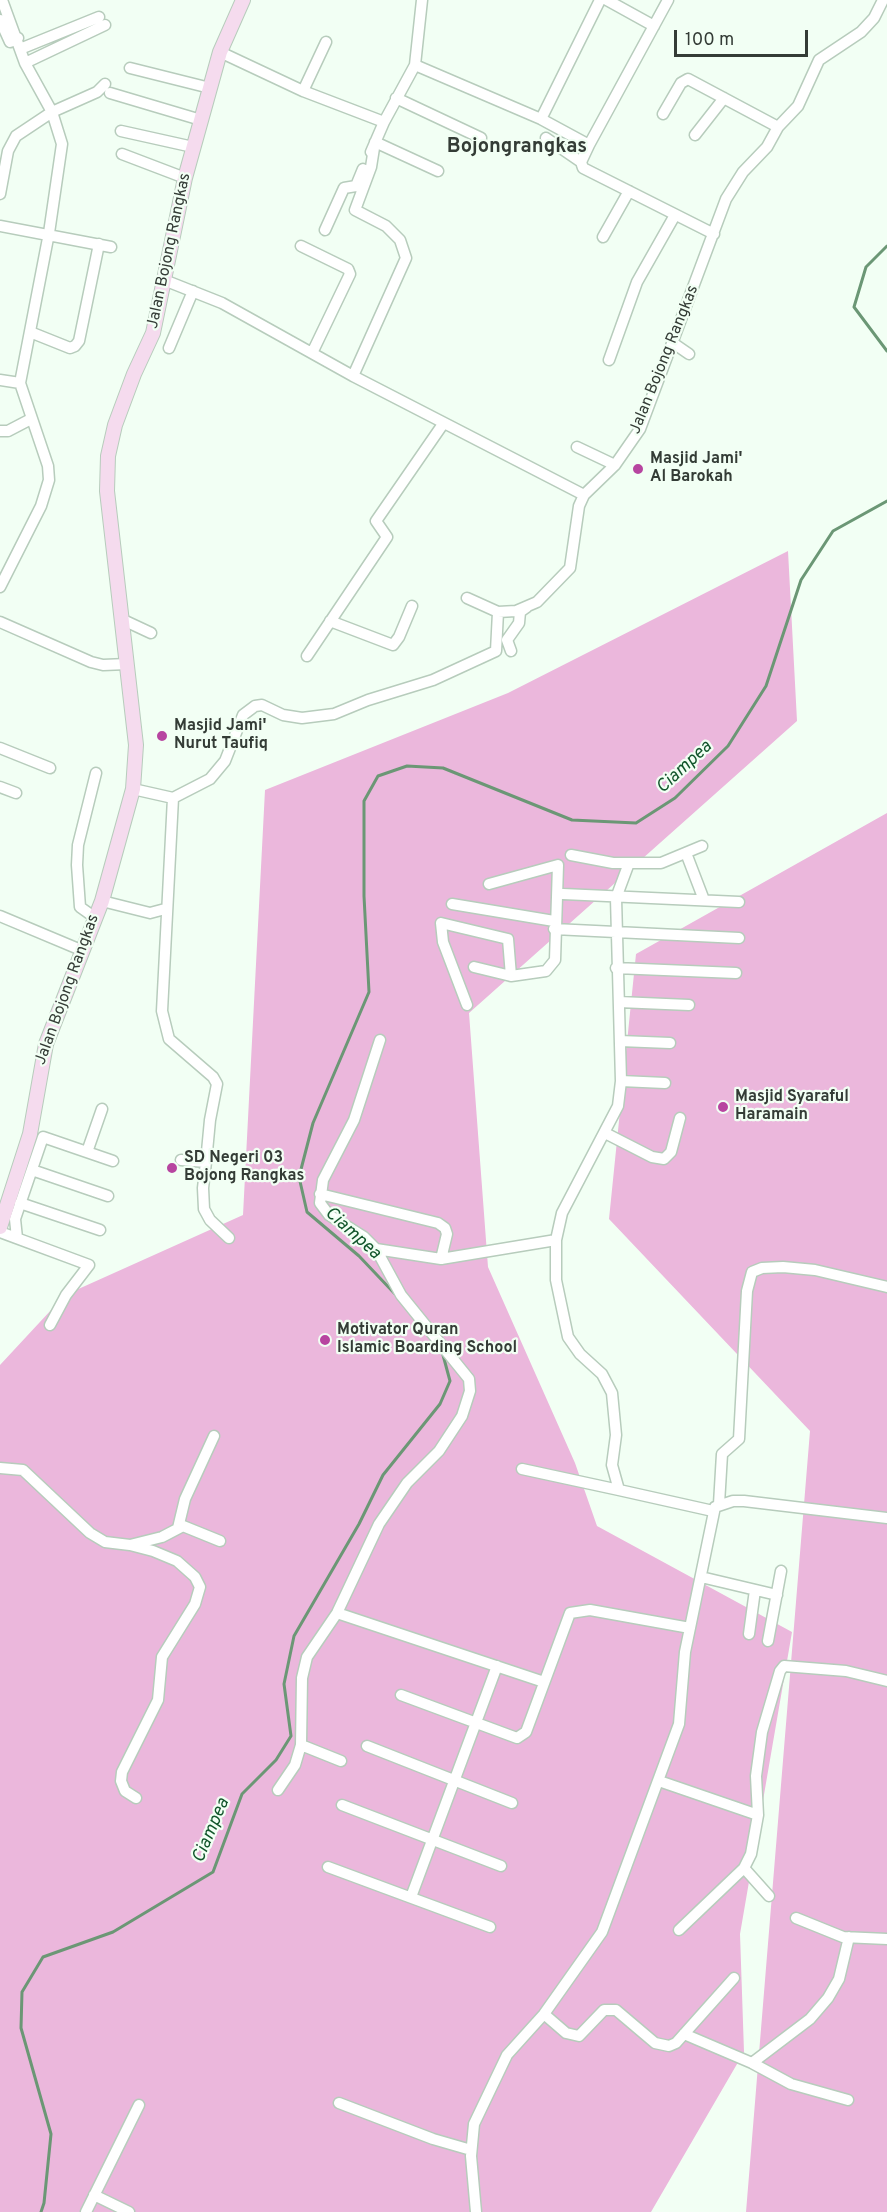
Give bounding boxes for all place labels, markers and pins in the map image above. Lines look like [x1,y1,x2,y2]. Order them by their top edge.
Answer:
place label: Masjid Jami' Al Barokah [650,450,742,488]
marker: Masjid Jami' Al Barokah [631,462,645,476]
place label: Masjid Jami' Nurut Taufiq [174,717,268,755]
marker: Masjid Jami' Nurut Taufiq [155,729,169,743]
place label: Masjid Syaraful Haramain [735,1088,849,1126]
marker: Masjid Syaraful Haramain [716,1100,730,1114]
place label: SD Negeri 03 Bojong Rangkas [184,1149,304,1187]
marker: SD Negeri 03 Bojong Rangkas [165,1161,179,1175]
place label: Motivator Quran Islamic Boarding School [337,1321,517,1359]
marker: Motivator Quran Islamic Boarding School [318,1333,332,1347]

